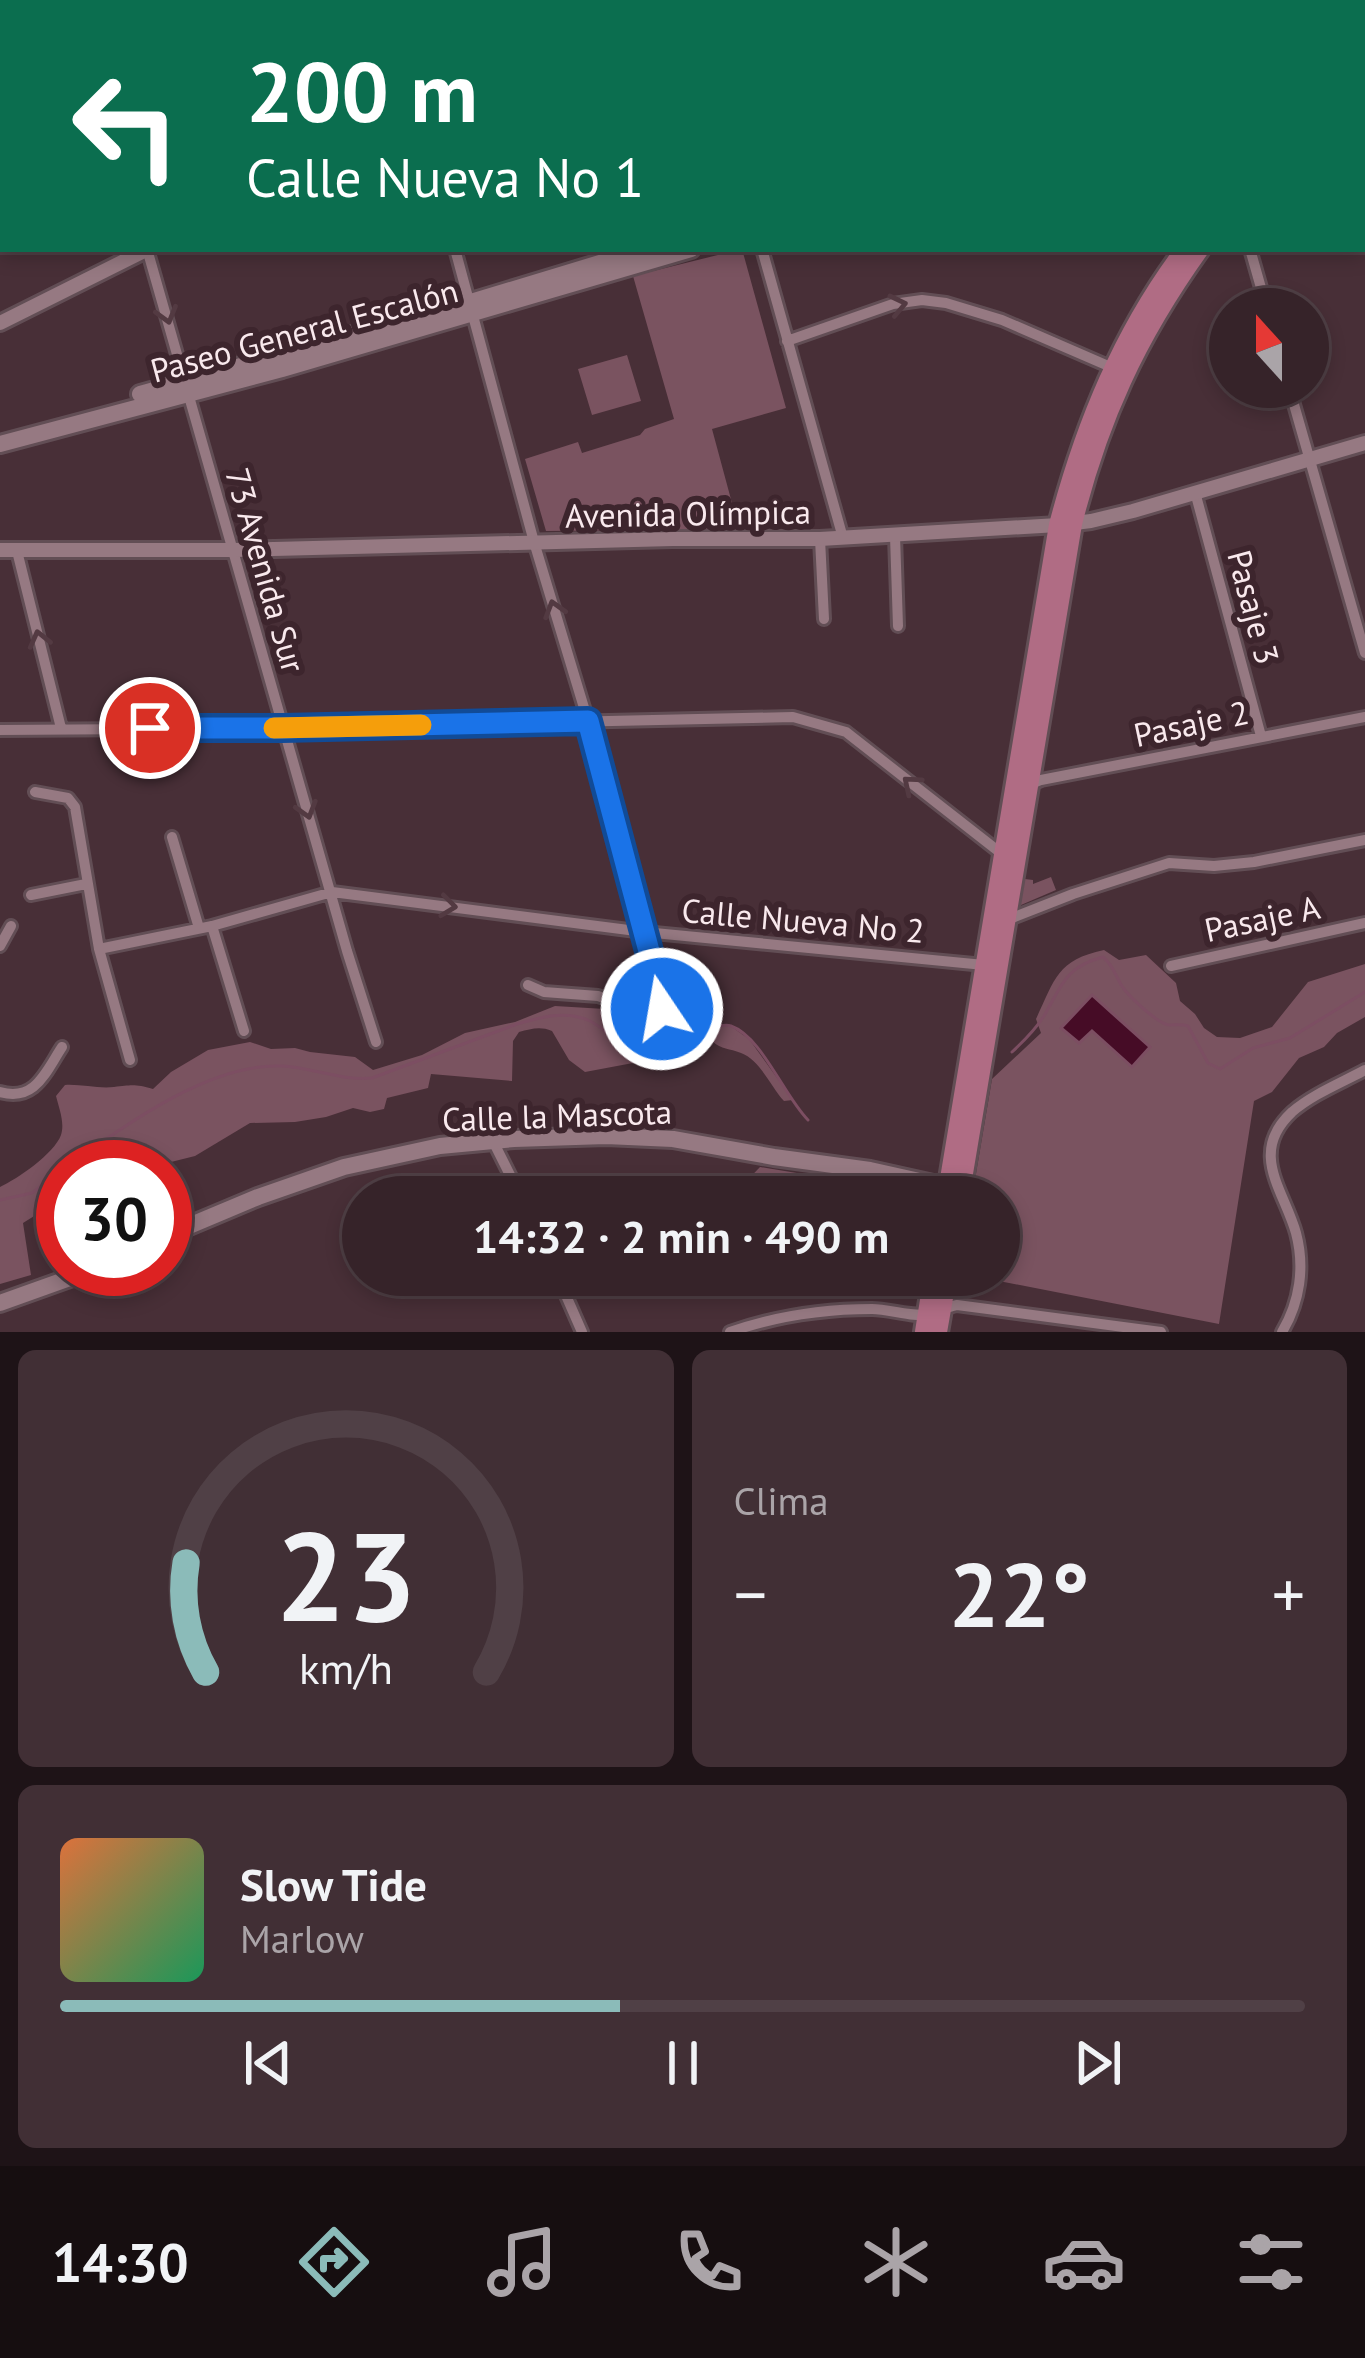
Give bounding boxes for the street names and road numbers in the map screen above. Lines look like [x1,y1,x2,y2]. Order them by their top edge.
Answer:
street label: Paseo General Escalón [146,268,462,392]
street label: 73 Avenida Sur [216,463,316,677]
street label: Avenida Olímpica [565,489,811,537]
street label: Pasaje 3 [1218,545,1290,669]
street label: Pasaje 2 [1130,690,1252,756]
street label: Pasaje A [1201,885,1324,951]
street label: Calle Nueva No 2 [680,888,926,952]
street label: Calle la Mascota [441,1089,673,1141]

